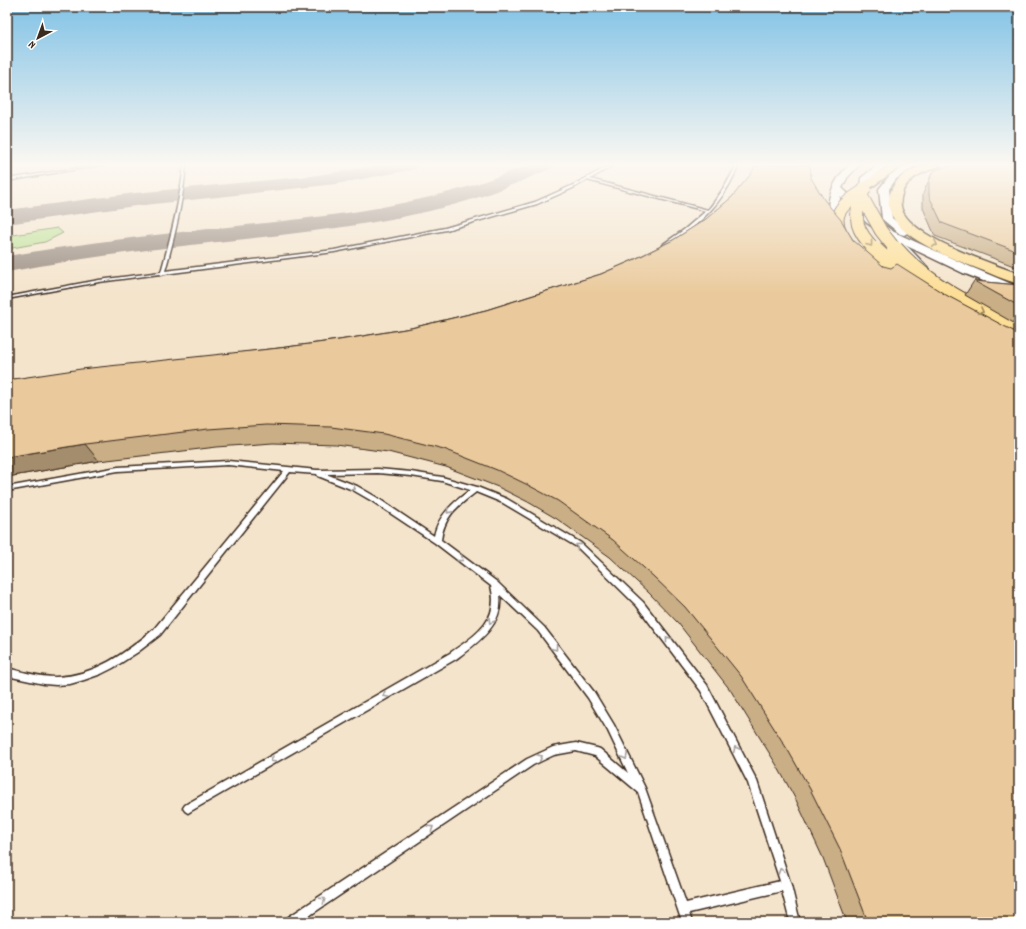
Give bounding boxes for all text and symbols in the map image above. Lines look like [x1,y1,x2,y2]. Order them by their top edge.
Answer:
north arrow [18,18,58,58]
text: N [25,36,40,52]
one-way arrow [865,239,872,246]
one-way arrow [931,239,938,247]
one-way arrow [977,306,984,313]
one-way arrow [348,483,356,491]
one-way arrow [447,506,454,514]
one-way arrow [576,543,583,550]
one-way arrow [456,555,463,562]
one-way arrow [488,617,495,624]
one-way arrow [665,637,672,644]
one-way arrow [551,643,558,650]
one-way arrow [382,691,390,698]
one-way arrow [733,746,741,754]
one-way arrow [621,753,628,760]
one-way arrow [536,754,543,762]
one-way arrow [270,755,277,762]
one-way arrow [427,825,434,833]
one-way arrow [777,868,786,875]
one-way arrow [319,897,326,905]

